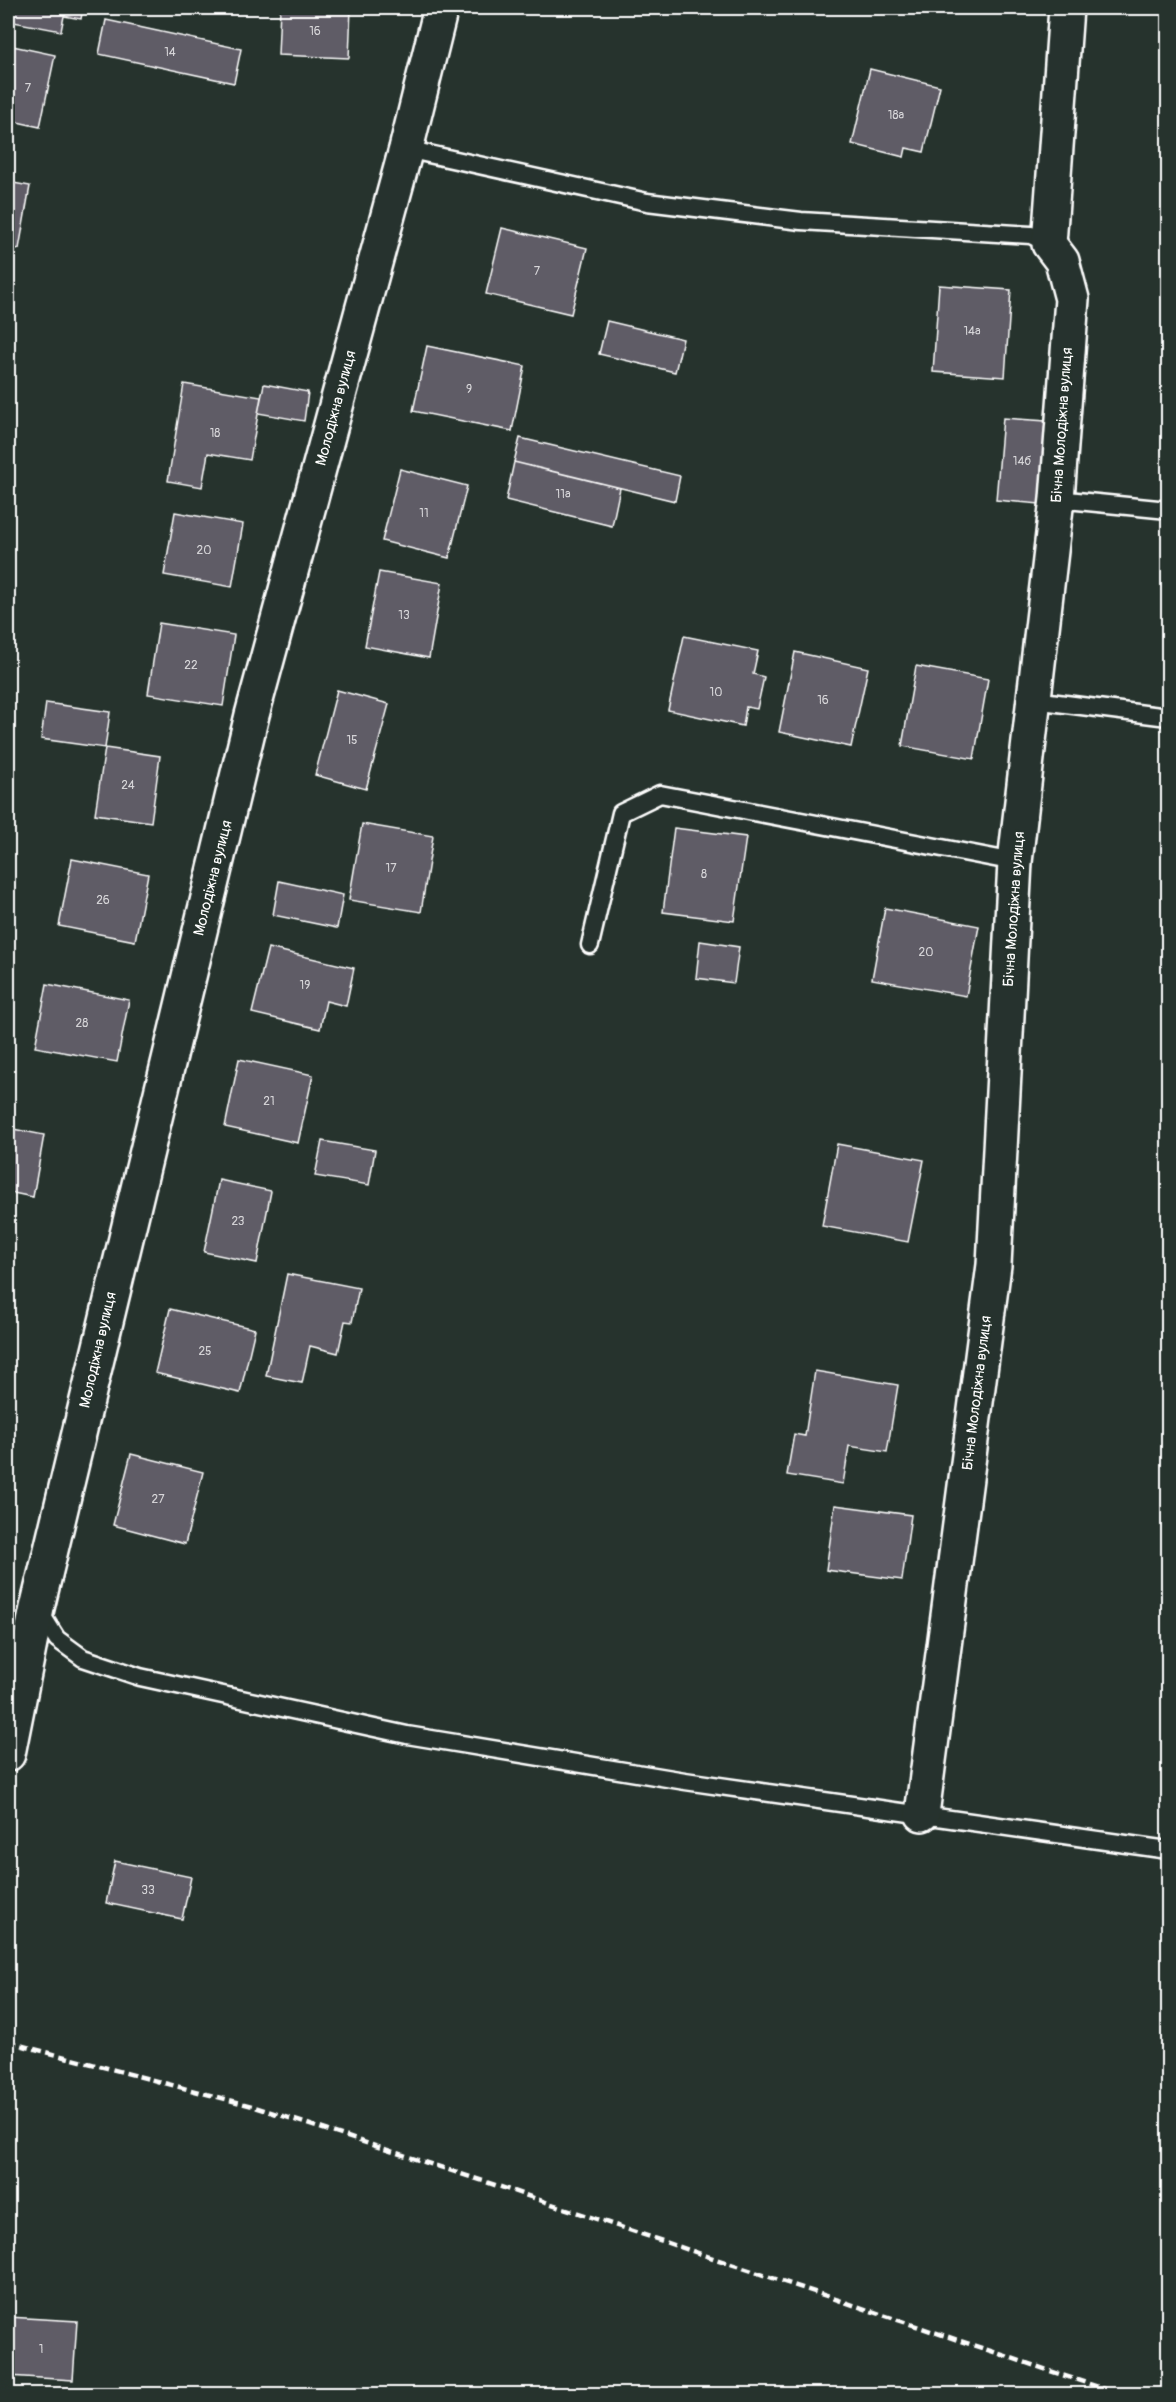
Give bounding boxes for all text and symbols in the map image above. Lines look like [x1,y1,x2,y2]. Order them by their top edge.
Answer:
house number: 16 [309,24,321,39]
house number: 14 [164,45,176,60]
house number: 7 [25,81,32,96]
house number: 18а [888,108,905,123]
house number: 7 [534,264,541,279]
house number: 14а [963,324,981,339]
street label: Бічна Молодіжна вулиця [1047,347,1077,503]
street label: Молодіжна вулиця [311,348,361,468]
house number: 9 [466,382,472,397]
house number: 18 [210,426,220,441]
house number: 14б [1013,454,1031,469]
house number: 11а [556,487,571,502]
house number: 11 [419,506,429,521]
house number: 20 [197,543,211,558]
house number: 13 [398,608,410,623]
house number: 22 [184,658,198,673]
house number: 10 [710,685,722,700]
house number: 16 [817,693,829,708]
house number: 15 [346,733,358,748]
house number: 24 [121,778,135,793]
street label: Молодіжна вулиця [189,818,237,938]
street label: Бічна Молодіжна вулиця [999,831,1029,987]
house number: 17 [385,861,397,876]
house number: 8 [701,867,707,882]
house number: 26 [96,893,110,908]
house number: 20 [919,945,933,960]
house number: 19 [300,978,310,993]
house number: 28 [76,1016,88,1031]
house number: 21 [263,1094,275,1109]
house number: 23 [231,1214,245,1229]
street label: Молодіжна вулиця [75,1290,121,1410]
street label: Бічна Молодіжна вулиця [958,1315,996,1471]
house number: 25 [198,1344,212,1359]
house number: 27 [151,1492,165,1507]
house number: 33 [141,1883,155,1898]
house number: 1 [39,2342,43,2357]

